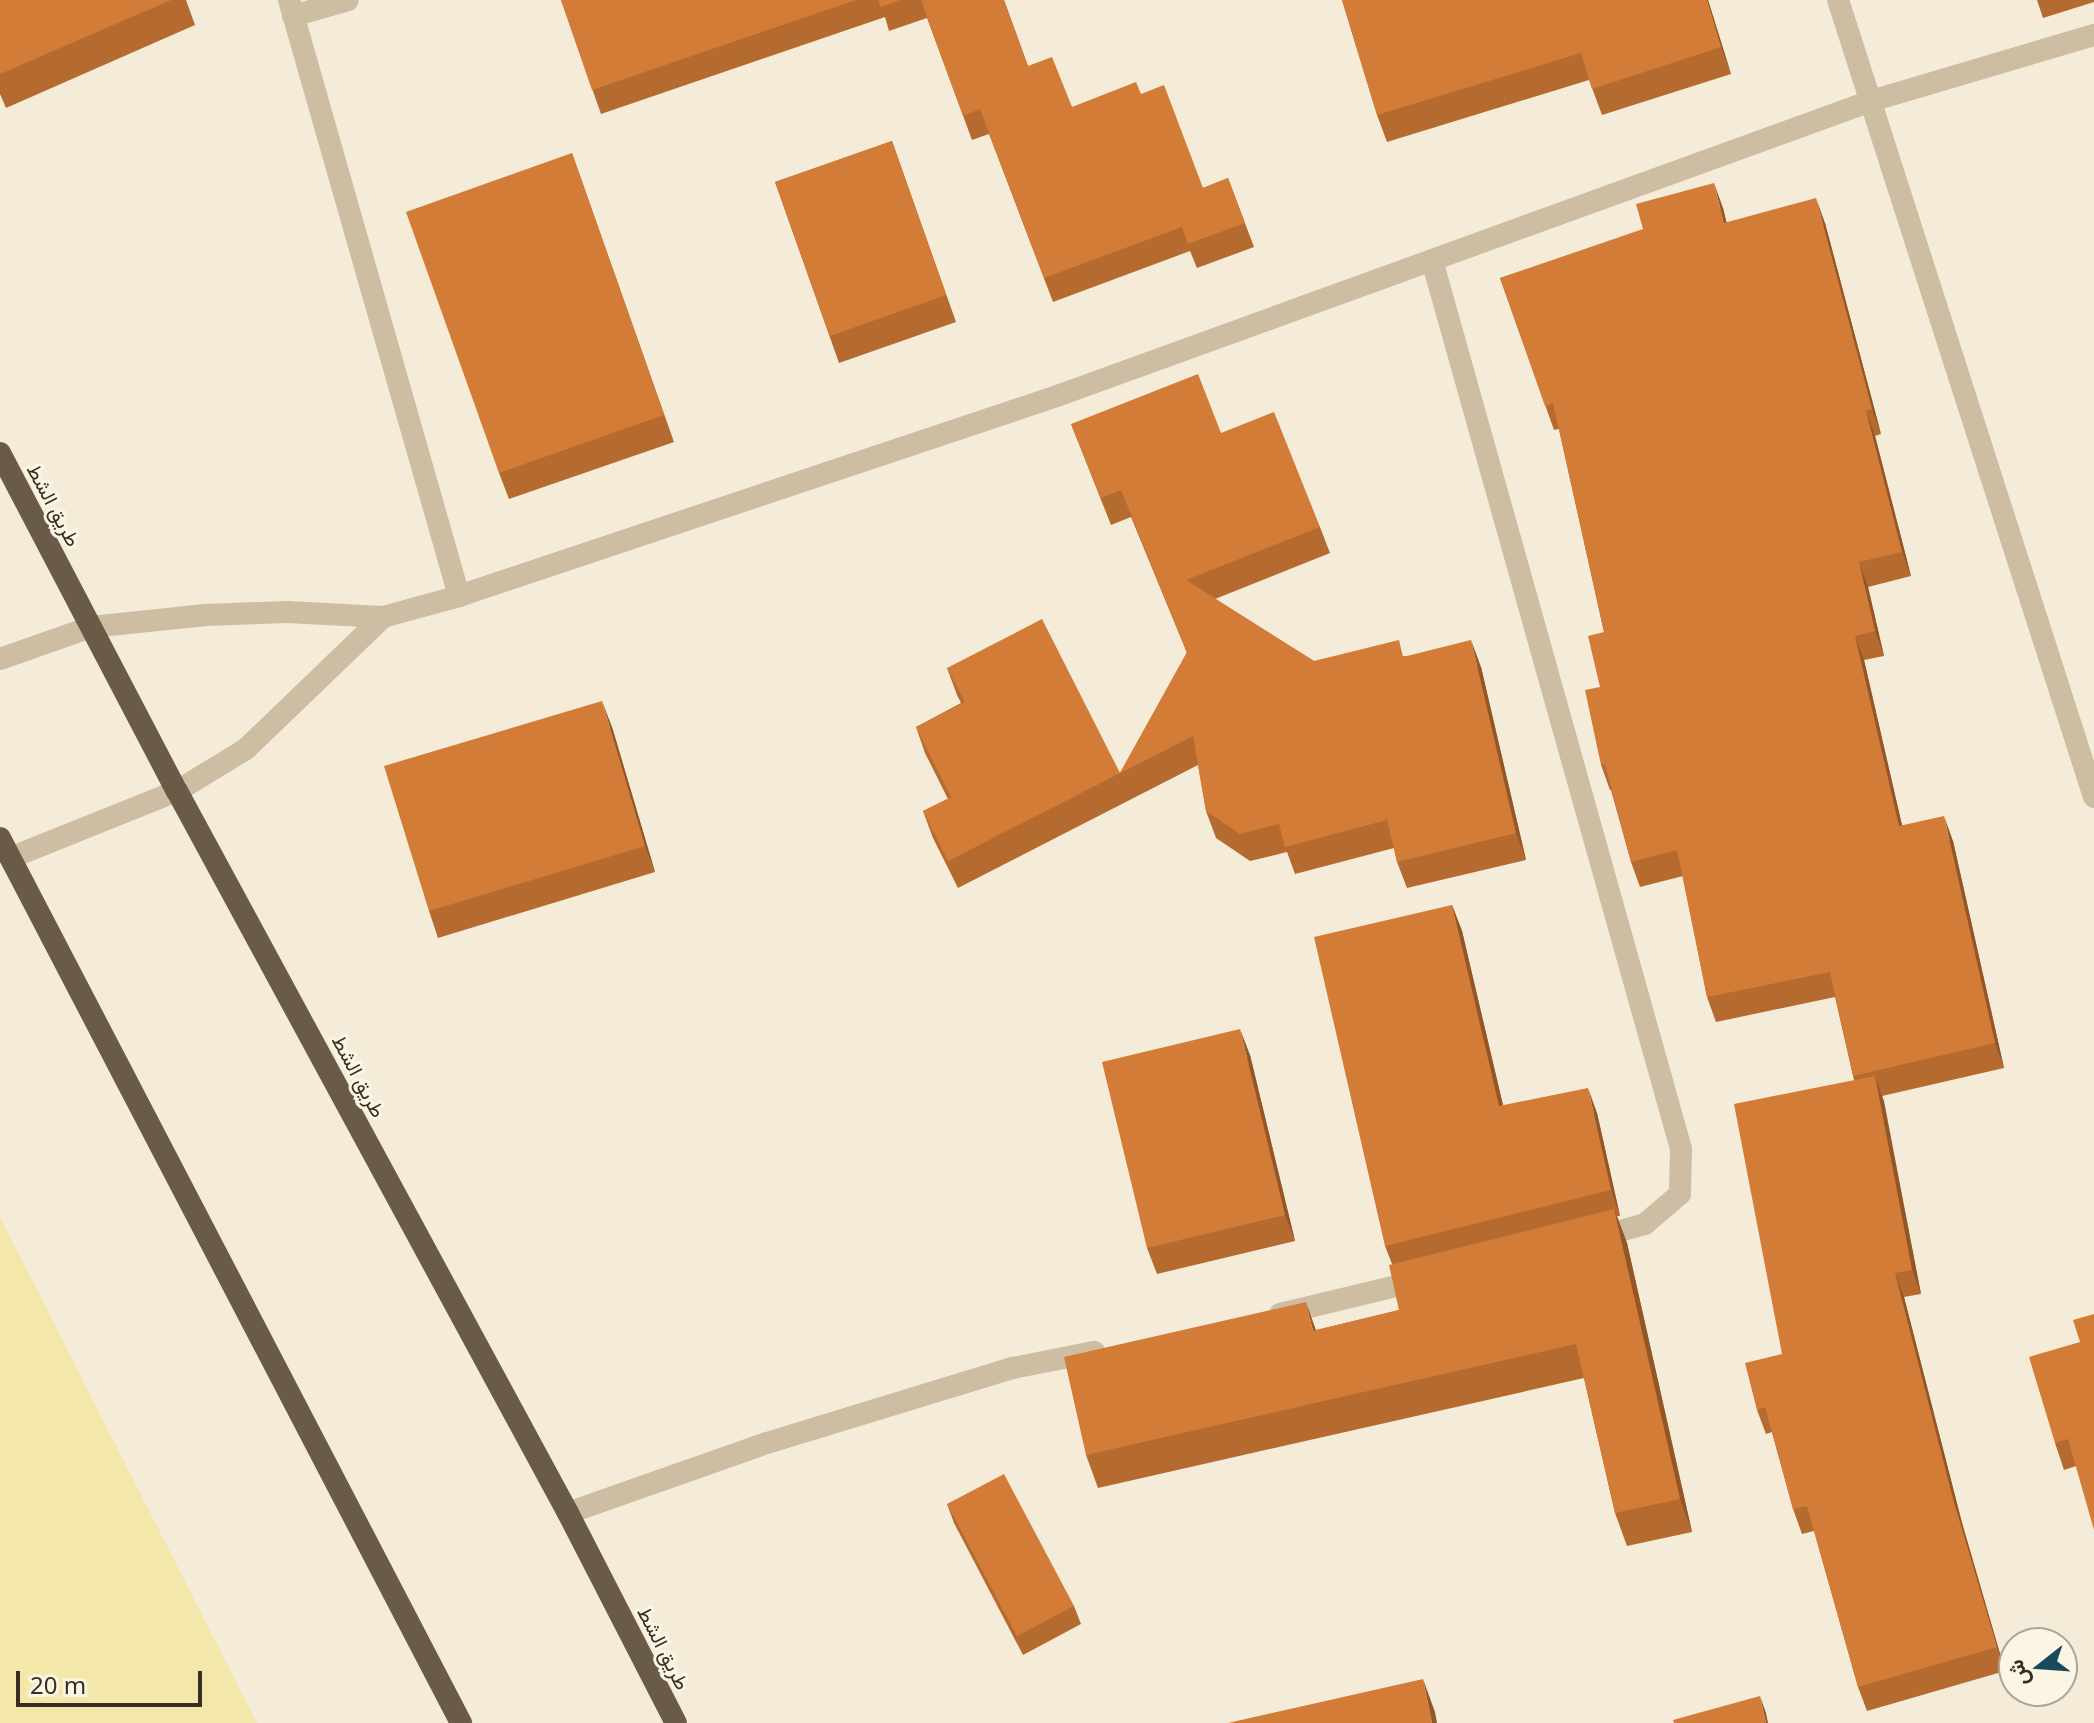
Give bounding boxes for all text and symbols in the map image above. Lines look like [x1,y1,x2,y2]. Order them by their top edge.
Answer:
street label: طريق الشط [22,460,86,550]
street label: طريق الشط [327,1031,391,1121]
street label: طريق الشط [633,1602,695,1694]
north arrow [1998,1627,2078,1707]
scale bar [20,1655,206,1705]
text: ش [1999,1656,2035,1690]
text: 20 m [30,1668,86,1701]

